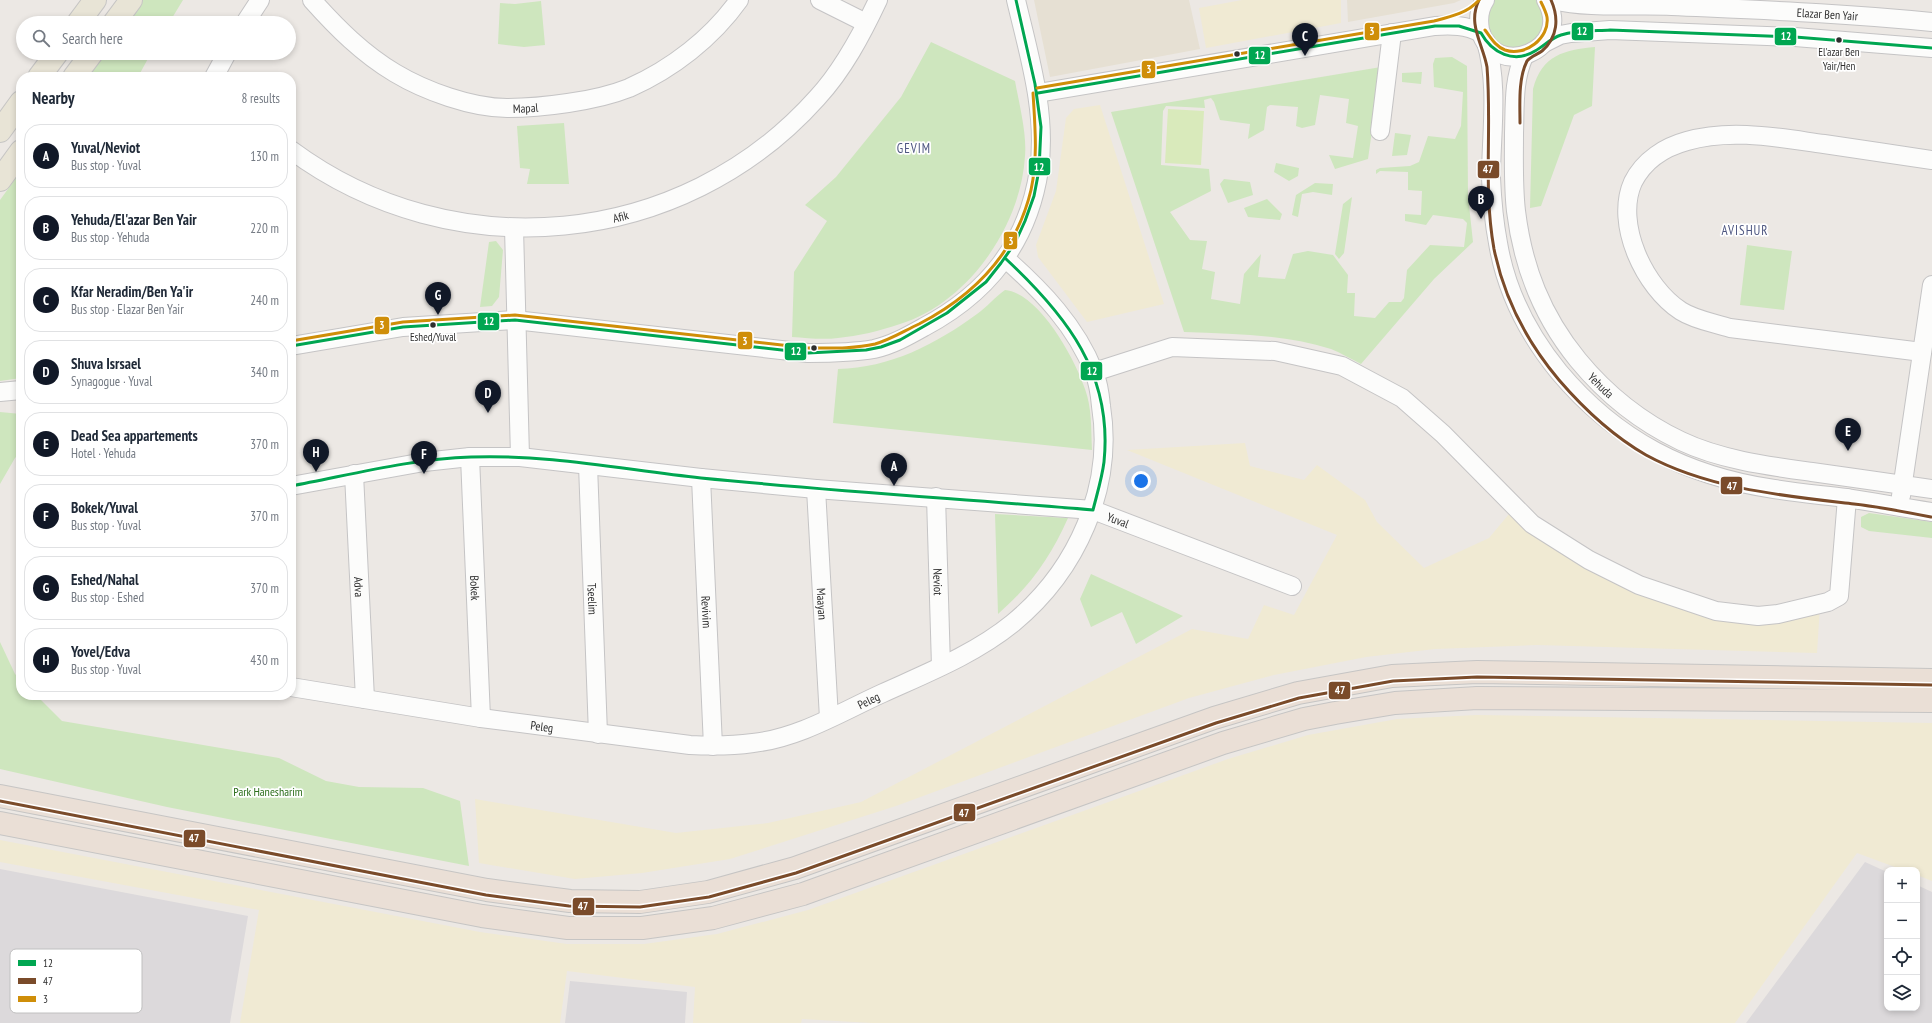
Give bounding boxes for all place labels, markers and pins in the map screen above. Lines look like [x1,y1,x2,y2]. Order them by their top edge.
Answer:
pin: C [1292,23,1318,56]
marker: El'azar Ben Yair/Hen [1834,35,1844,45]
place label: El'azar Ben Yair/Hen [1818,45,1860,73]
unlabelled marker [1232,49,1242,59]
pin: B [1468,186,1494,219]
pin: G [425,282,451,315]
marker: Eshed/Yuval [428,320,438,330]
place label: Eshed/Yuval [410,330,457,344]
unlabelled marker [809,343,819,353]
pin: D [475,380,501,413]
pin: E [1835,418,1861,451]
pin: H [303,439,329,472]
pin: F [411,441,437,474]
pin: A [881,453,907,486]

